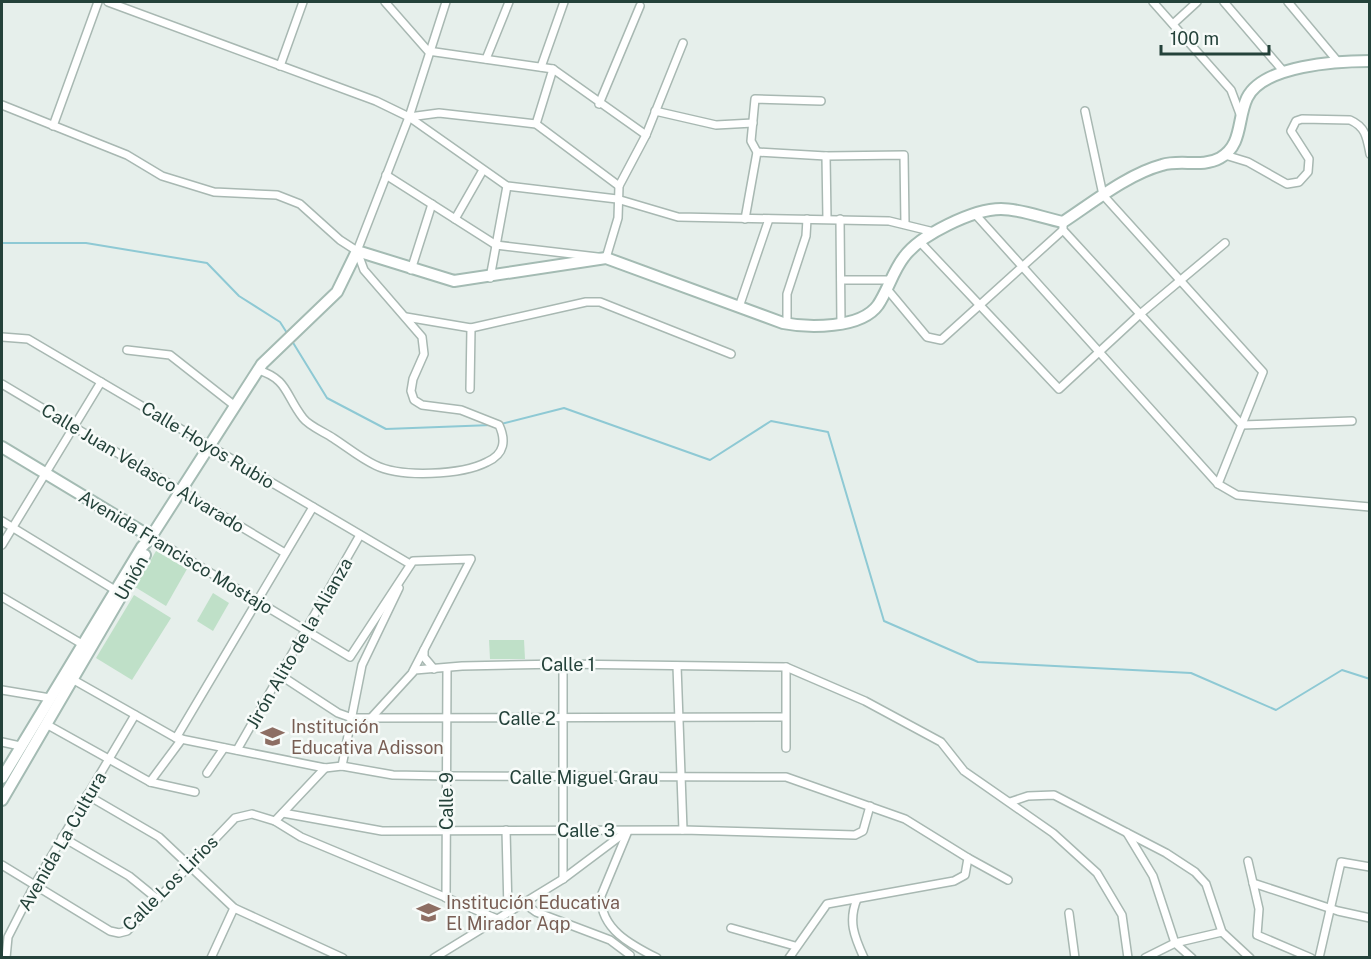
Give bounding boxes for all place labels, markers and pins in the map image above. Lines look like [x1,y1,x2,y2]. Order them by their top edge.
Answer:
place label: Institución Educativa Adisson [291,716,444,758]
school or university icon: Institución Educativa Adisson [260,723,286,749]
place label: Institución Educativa El Mirador Aqp [446,892,620,934]
school or university icon: Institución Educativa El Mirador Aqp [415,899,441,925]

